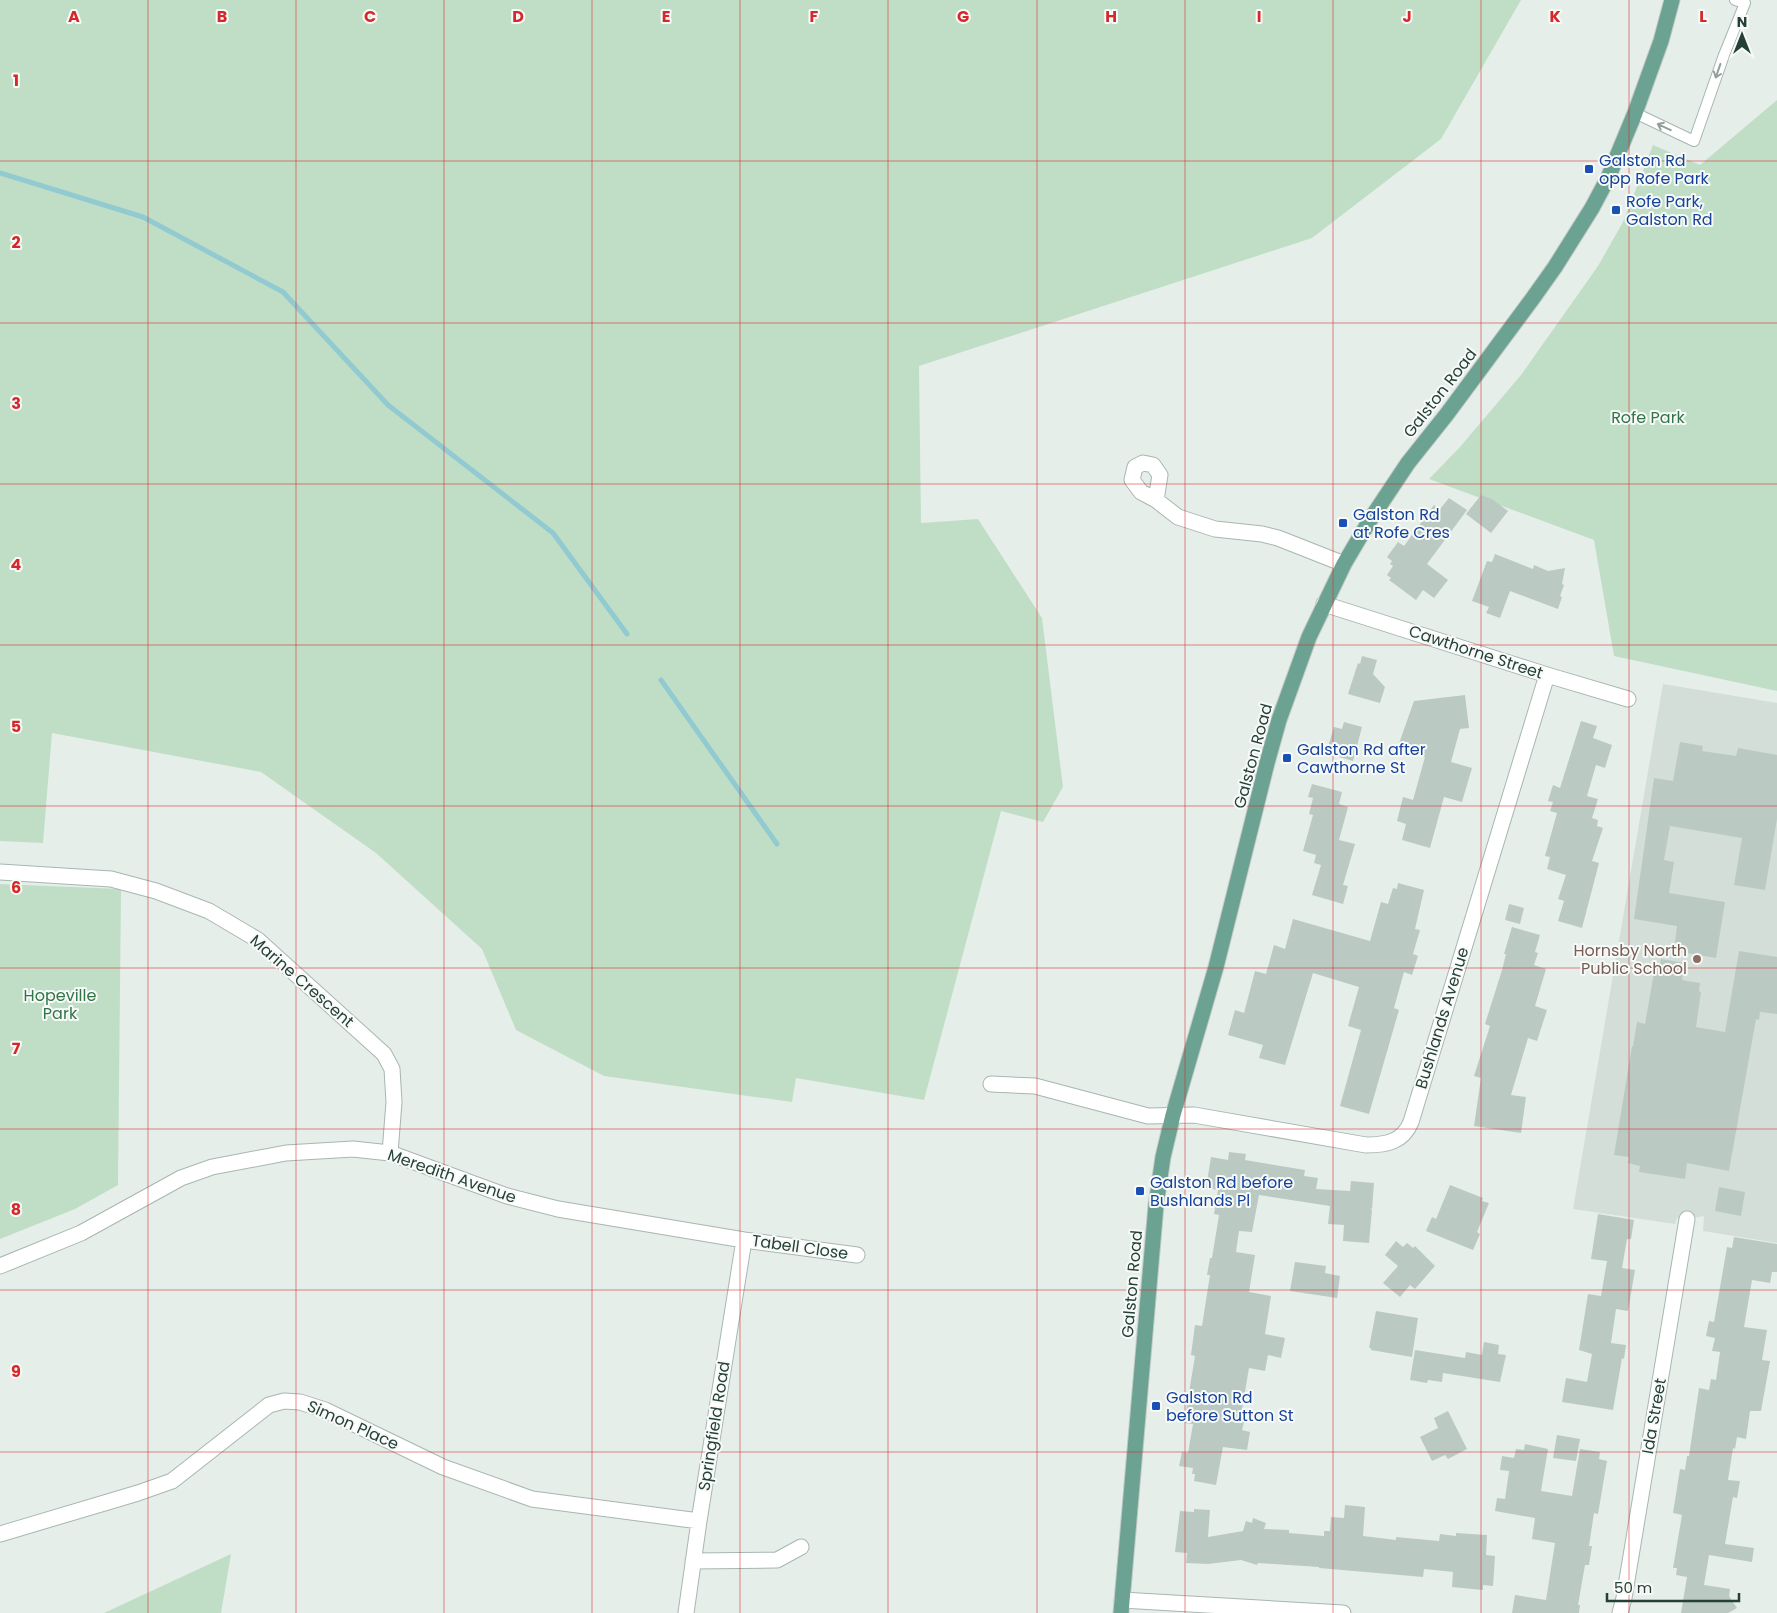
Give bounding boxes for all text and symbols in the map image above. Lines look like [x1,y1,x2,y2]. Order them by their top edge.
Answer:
text: A [68,5,80,28]
text: B [217,5,227,28]
text: C [364,5,376,28]
text: D [512,5,524,28]
text: E [662,5,670,28]
text: F [810,5,819,28]
text: G [957,5,969,28]
text: H [1105,5,1117,28]
text: I [1257,5,1261,28]
text: J [1402,5,1412,28]
text: K [1549,5,1561,28]
text: L [1699,5,1707,28]
north arrow [1717,10,1767,60]
text: N [1737,12,1747,32]
one-way arrow [1713,63,1722,79]
text: 1 [13,69,19,92]
one-way arrow [1657,121,1672,131]
place label: Galston Rd opp Rofe Park [1599,149,1710,190]
marker: Galston Rd opp Rofe Park [1583,163,1595,175]
place label: Rofe Park, Galston Rd [1626,190,1713,231]
marker: Rofe Park, Galston Rd [1610,204,1622,216]
text: 2 [11,231,21,254]
street label: Galston Road [1398,343,1482,443]
text: 3 [11,392,21,415]
park label: Rofe Park [1611,406,1686,429]
place label: Galston Rd at Rofe Cres [1353,503,1450,544]
marker: Galston Rd at Rofe Cres [1337,517,1349,529]
text: 4 [11,553,22,576]
street label: Cawthorne Street [1406,619,1546,685]
street label: Galston Road [1228,701,1278,811]
text: 5 [11,715,21,738]
place label: Galston Rd after Cawthorne St [1297,738,1426,779]
marker: Galston Rd after Cawthorne St [1281,752,1293,764]
text: 6 [11,876,21,899]
street label: Marine Crescent [245,929,359,1033]
place label: Hornsby North Public School [1574,939,1687,980]
street label: Bushlands Avenue [1409,944,1475,1092]
marker: Hornsby North Public School [1691,953,1703,965]
park label: Hopeville Park [24,984,96,1025]
text: 7 [12,1037,21,1060]
street label: Meredith Avenue [385,1143,520,1209]
place label: Galston Rd before Bushlands Pl [1150,1171,1293,1212]
marker: Galston Rd before Bushlands Pl [1134,1185,1146,1197]
text: 8 [11,1198,21,1221]
street label: Tabell Close [750,1229,850,1265]
street label: Galston Road [1116,1229,1148,1339]
text: 9 [11,1360,21,1383]
street label: Springfield Road [692,1360,736,1492]
street label: Ida Street [1636,1376,1672,1456]
place label: Galston Rd before Sutton St [1166,1386,1294,1427]
street label: Simon Place [303,1395,403,1456]
marker: Galston Rd before Sutton St [1150,1400,1162,1412]
scale bar [1607,1570,1740,1602]
text: 50 m [1614,1577,1652,1598]

